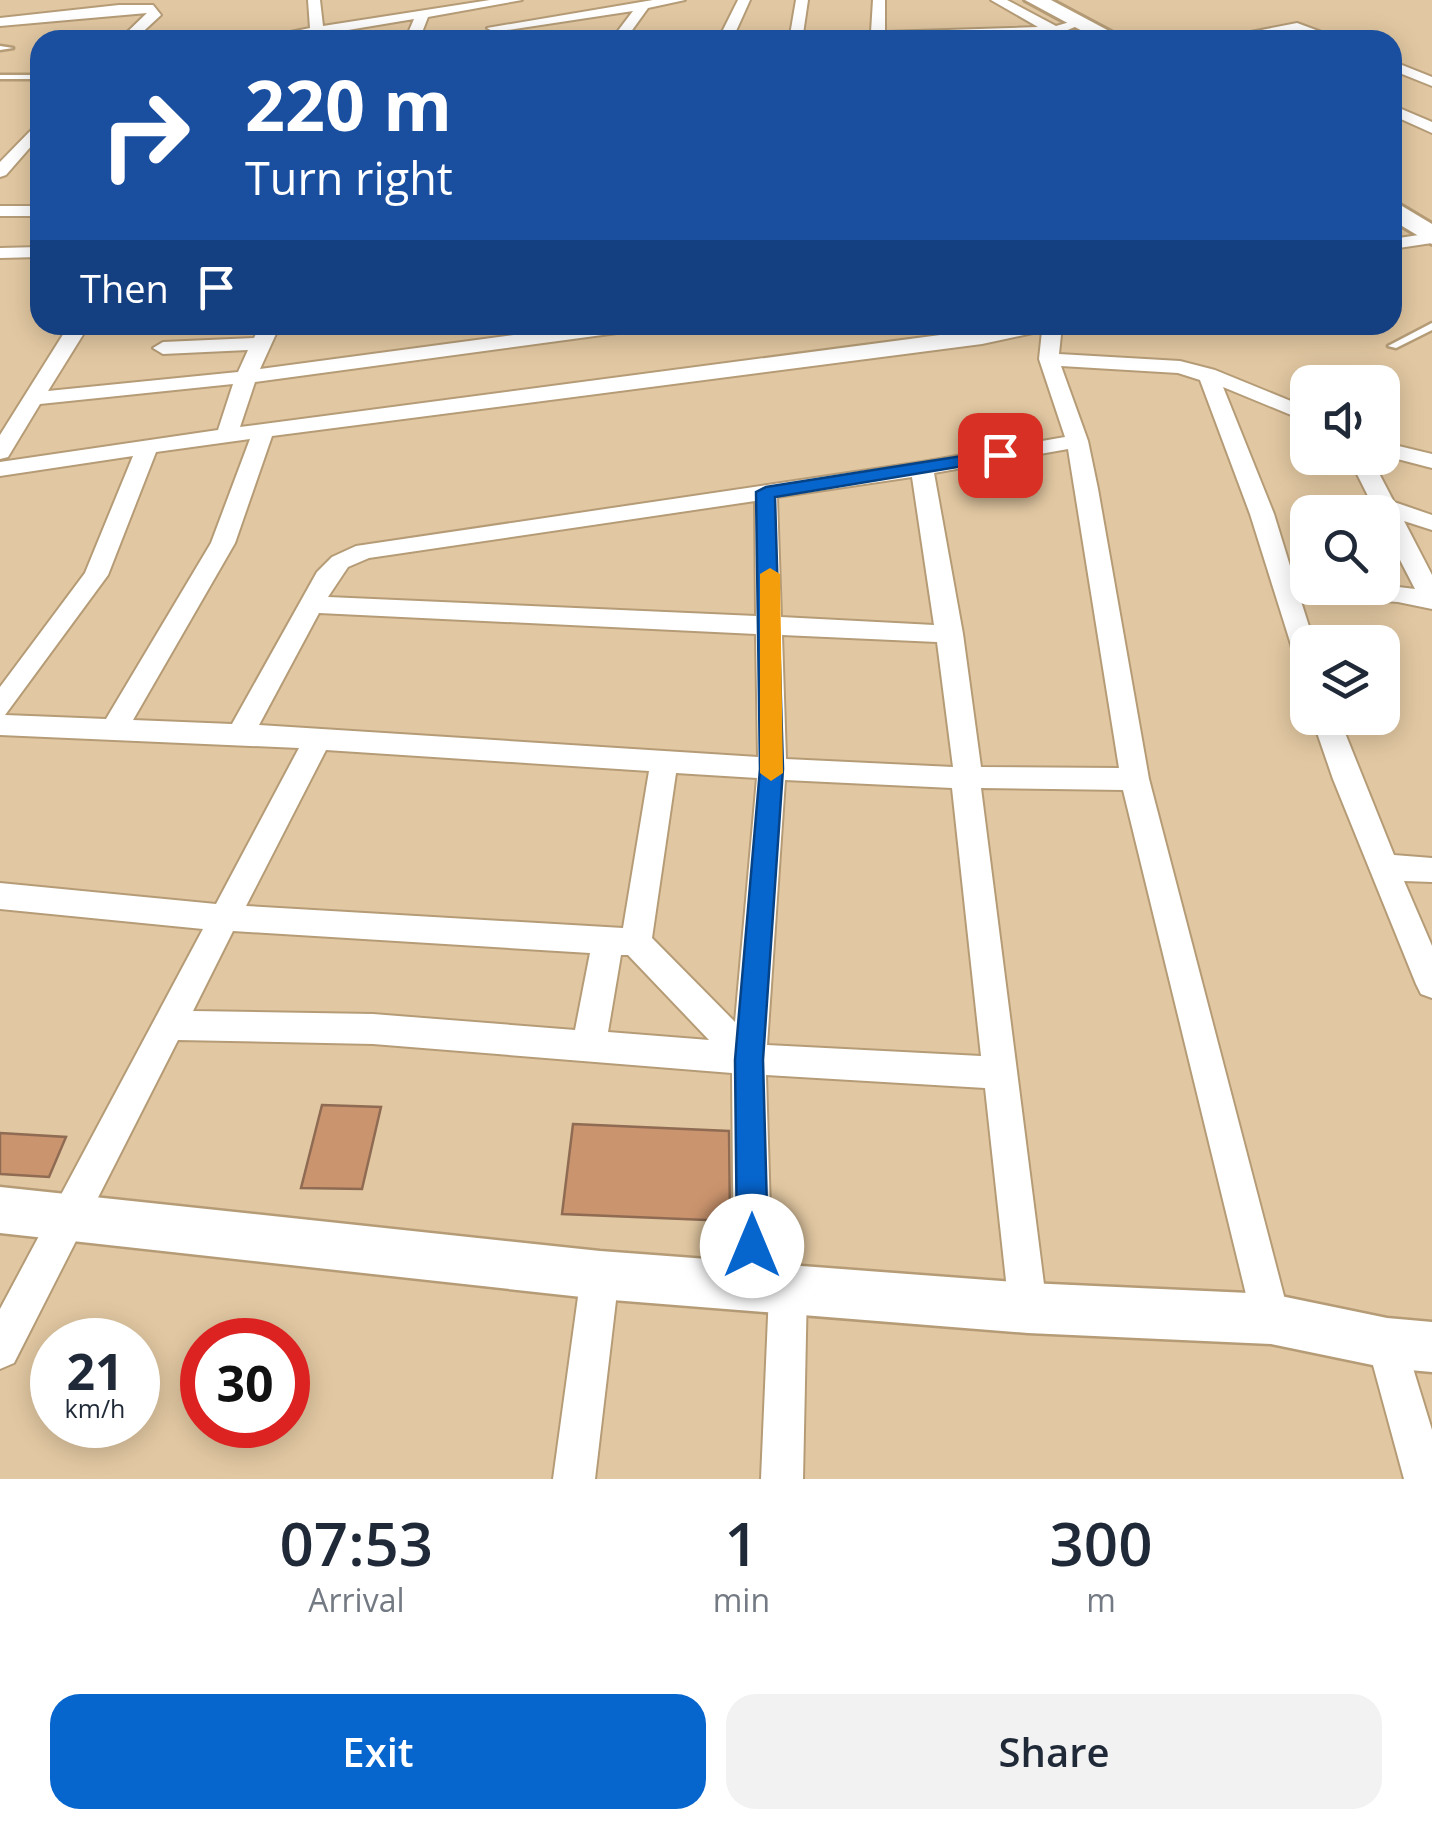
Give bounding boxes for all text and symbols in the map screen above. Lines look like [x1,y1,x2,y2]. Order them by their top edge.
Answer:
text: 220 m [245,56,452,152]
icon: right [80,70,210,200]
text: Turn right [245,147,453,208]
icon: arrive [189,260,244,315]
text: Then [80,262,169,314]
map controls [1290,365,1400,735]
button: sound [1290,365,1400,475]
pin [958,413,1043,498]
icon: arrive [973,428,1028,483]
button: search [1290,495,1400,605]
button: layers [1290,625,1400,735]
position arrow [700,1194,804,1298]
speed limit sign: 30 [180,1318,310,1448]
text: 21 [66,1337,124,1405]
text: km/h [65,1391,125,1425]
text: 07:53 [280,1502,433,1584]
text: 1 [724,1502,759,1584]
text: 300 [1050,1502,1152,1584]
text: Arrival [308,1578,405,1621]
text: min [713,1578,770,1621]
text: m [1086,1578,1116,1621]
button: Exit [50,1694,706,1809]
button: Share [726,1694,1382,1809]

